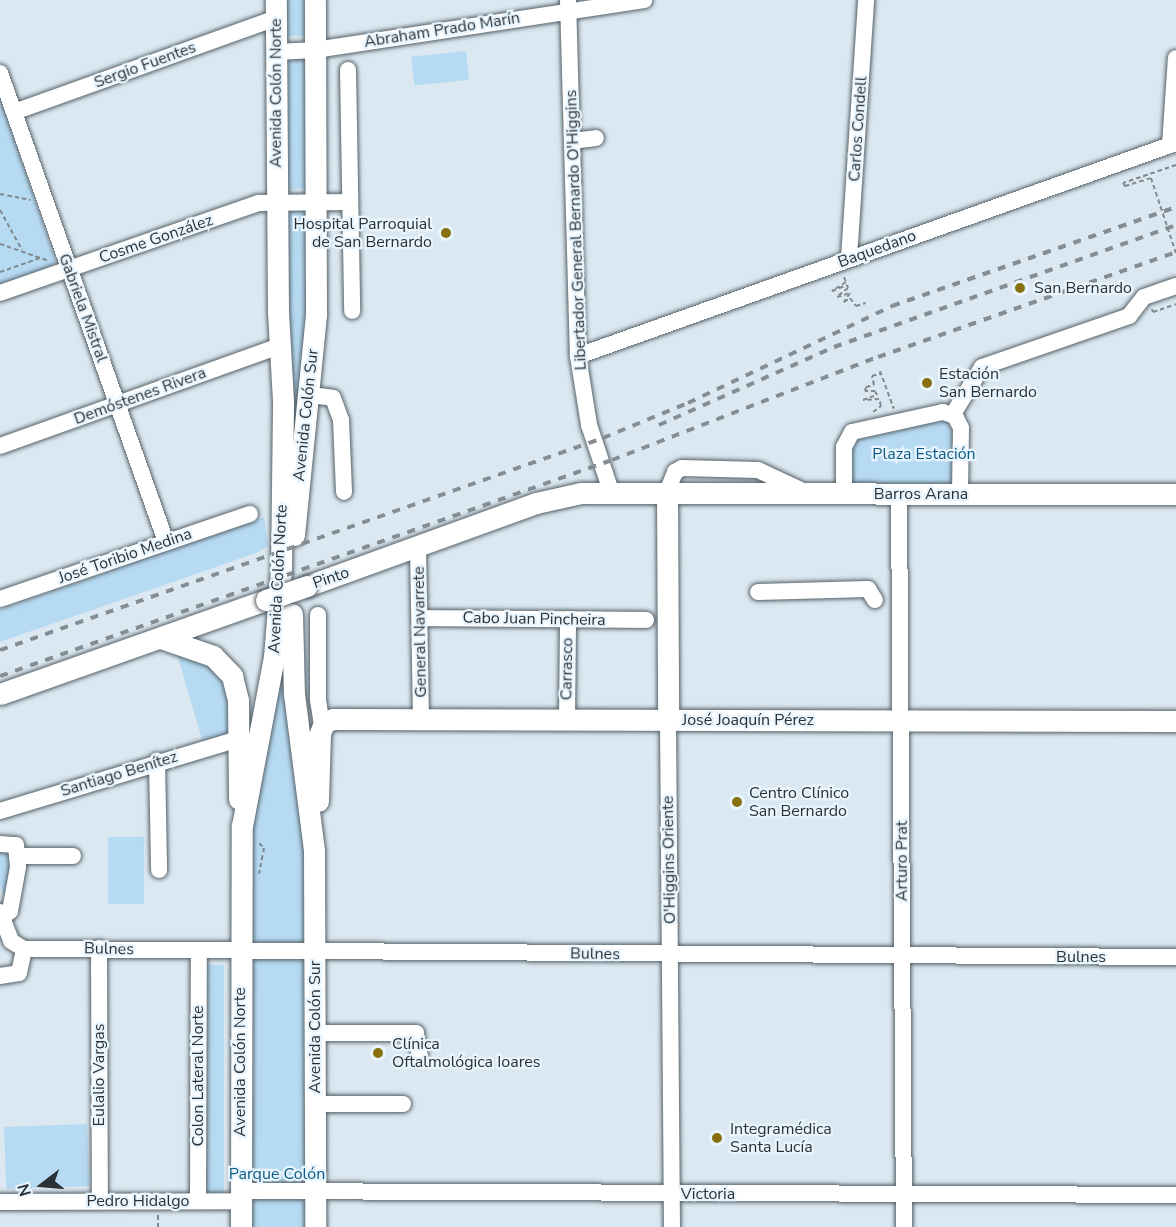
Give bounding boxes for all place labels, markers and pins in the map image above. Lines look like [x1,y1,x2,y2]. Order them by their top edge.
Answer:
place label: Hospital Parroquial de San Bernardo [294,214,432,252]
marker: Hospital Parroquial de San Bernardo [437,224,455,242]
place label: San Bernardo [1034,278,1132,298]
marker: San Bernardo [1011,279,1029,297]
place label: Estación San Bernardo [939,364,1037,402]
marker: Estación San Bernardo [920,376,934,390]
place label: Centro Clínico San Bernardo [749,783,849,821]
marker: Centro Clínico San Bernardo [730,795,744,809]
place label: Clínica Oftalmológica Ioares [392,1034,541,1072]
marker: Clínica Oftalmológica Ioares [369,1044,387,1062]
place label: Integramédica Santa Lucía [730,1119,832,1157]
marker: Integramédica Santa Lucía [708,1129,726,1147]

